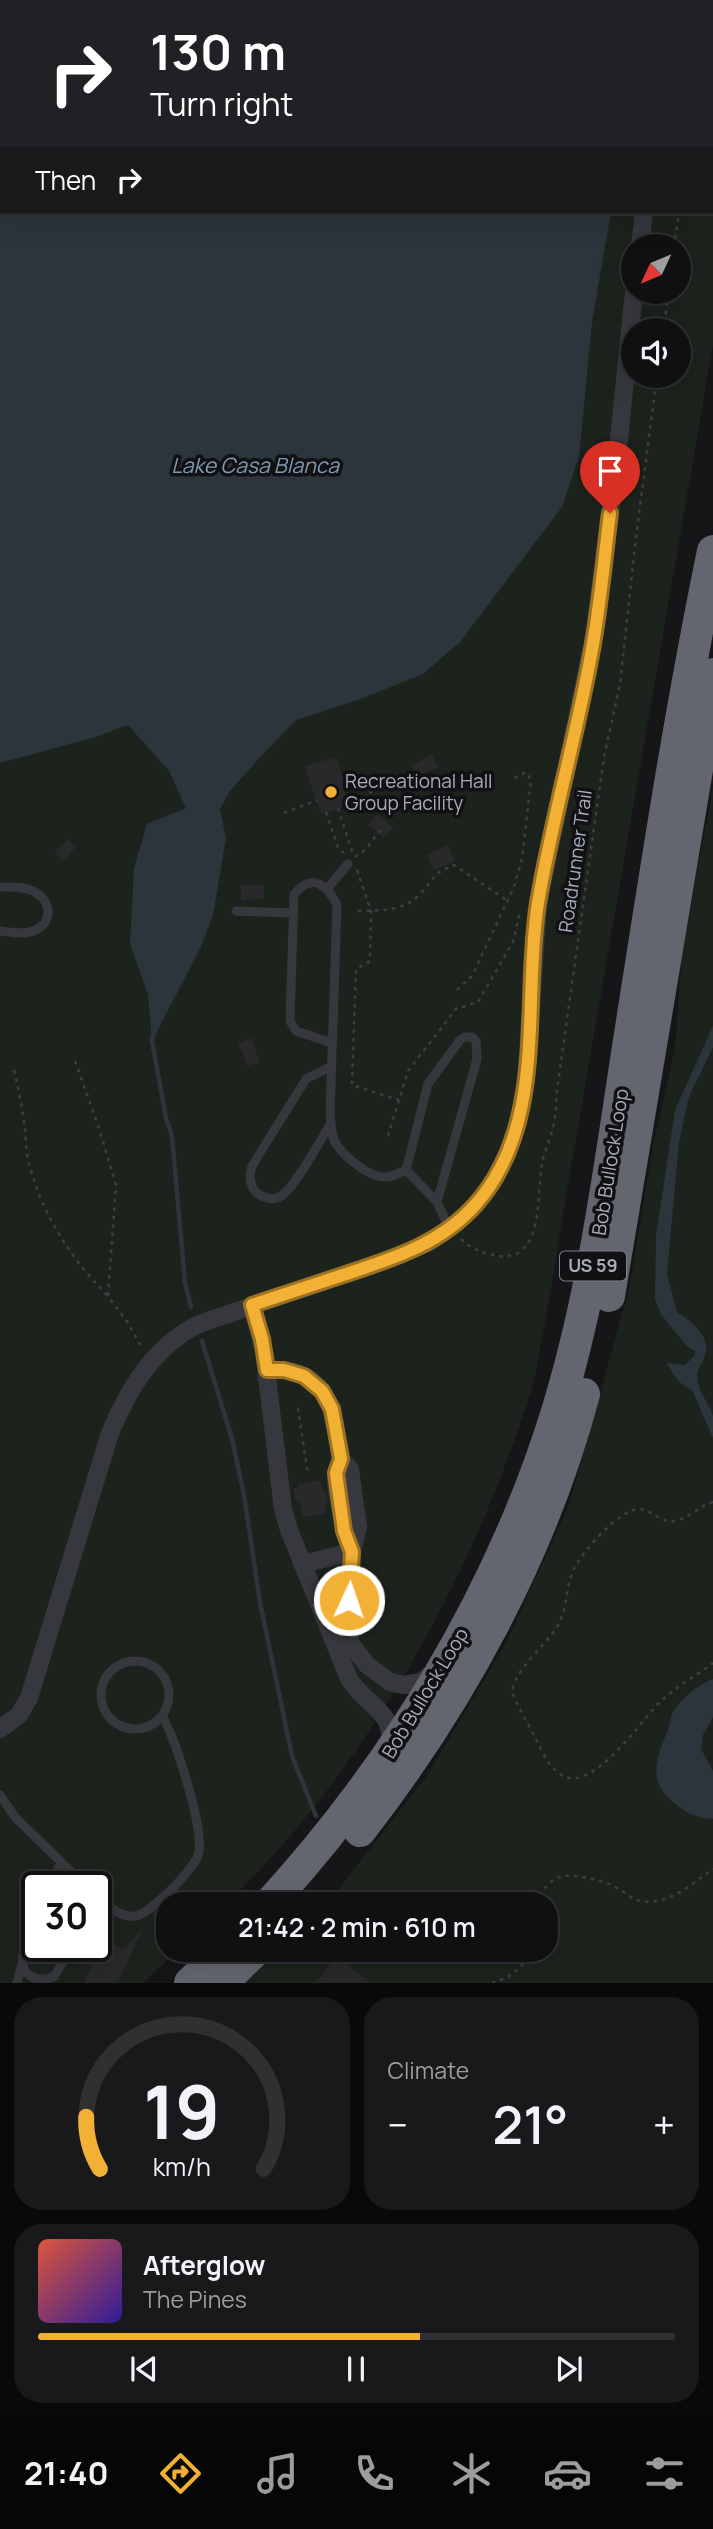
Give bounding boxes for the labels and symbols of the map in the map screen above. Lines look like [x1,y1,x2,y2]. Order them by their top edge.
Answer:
north arrow [621,234,691,304]
pin [580,441,640,513]
water label: Lake Casa Blanca [171,451,340,479]
place label: Recreational Hall Group Facility [345,768,493,816]
marker: Recreational Hall Group Facility [323,784,339,800]
street label: Roadrunner Trail [552,788,598,934]
street label: Bob Bullock Loop [586,1087,634,1237]
road number: US 59 [560,1252,626,1280]
position arrow [312,1563,386,1637]
street label: Bob Bullock Loop [376,1623,474,1763]
speed limit sign: 30 [21,1871,112,1962]

